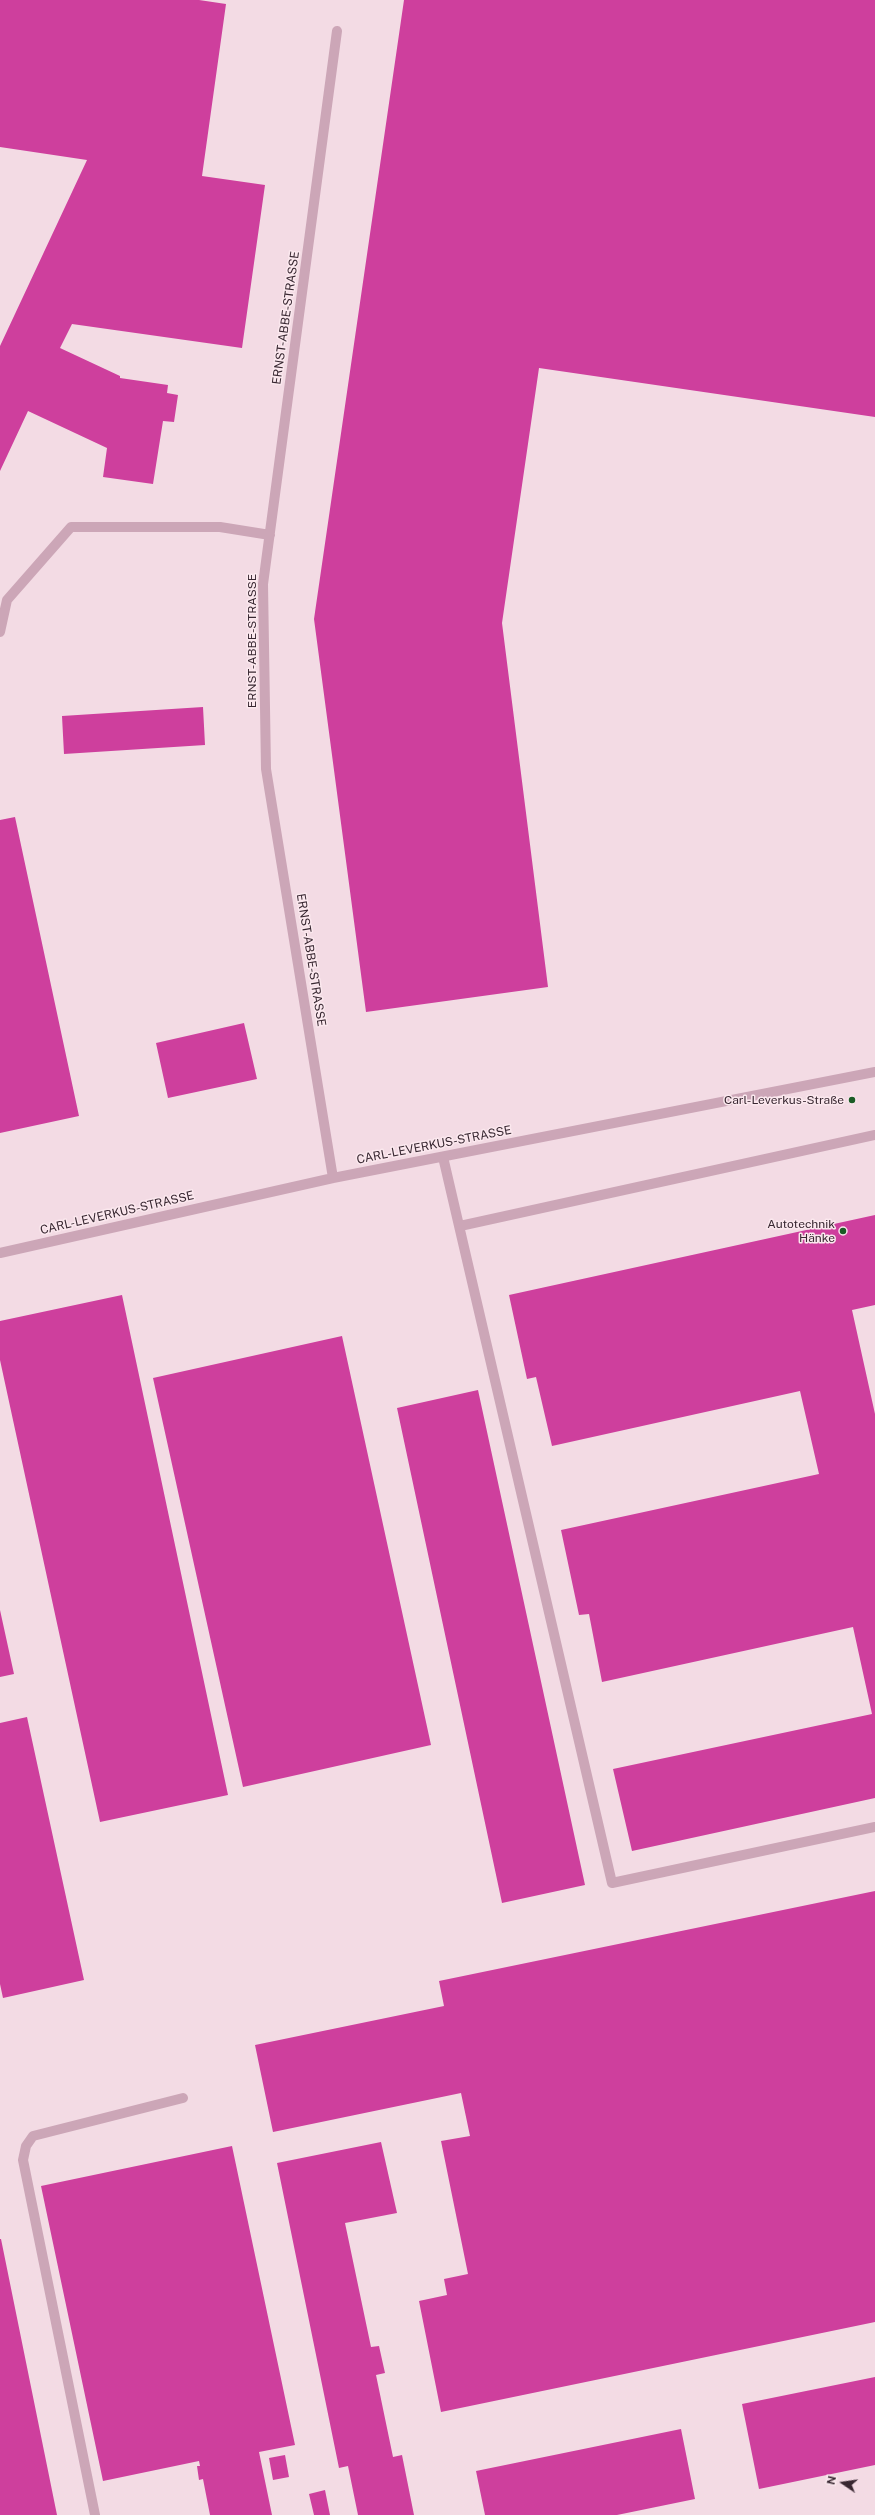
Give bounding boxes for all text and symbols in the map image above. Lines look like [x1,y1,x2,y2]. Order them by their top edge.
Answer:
street label: ERNST-ABBE-STRASSE [270,250,302,386]
street label: ERNST-ABBE-STRASSE [245,574,259,708]
street label: ERNST-ABBE-STRASSE [293,892,329,1028]
place label: Carl-Leverkus-Straße [724,1093,844,1107]
marker: Carl-Leverkus-Straße [847,1095,857,1105]
street label: CARL-LEVERKUS-STRASSE [355,1123,513,1167]
street label: CARL-LEVERKUS-STRASSE [39,1188,195,1238]
place label: Autotechnik Hänke [767,1217,835,1245]
marker: Autotechnik Hänke [838,1226,848,1236]
north arrow [823,2463,863,2503]
text: N [824,2475,838,2486]

